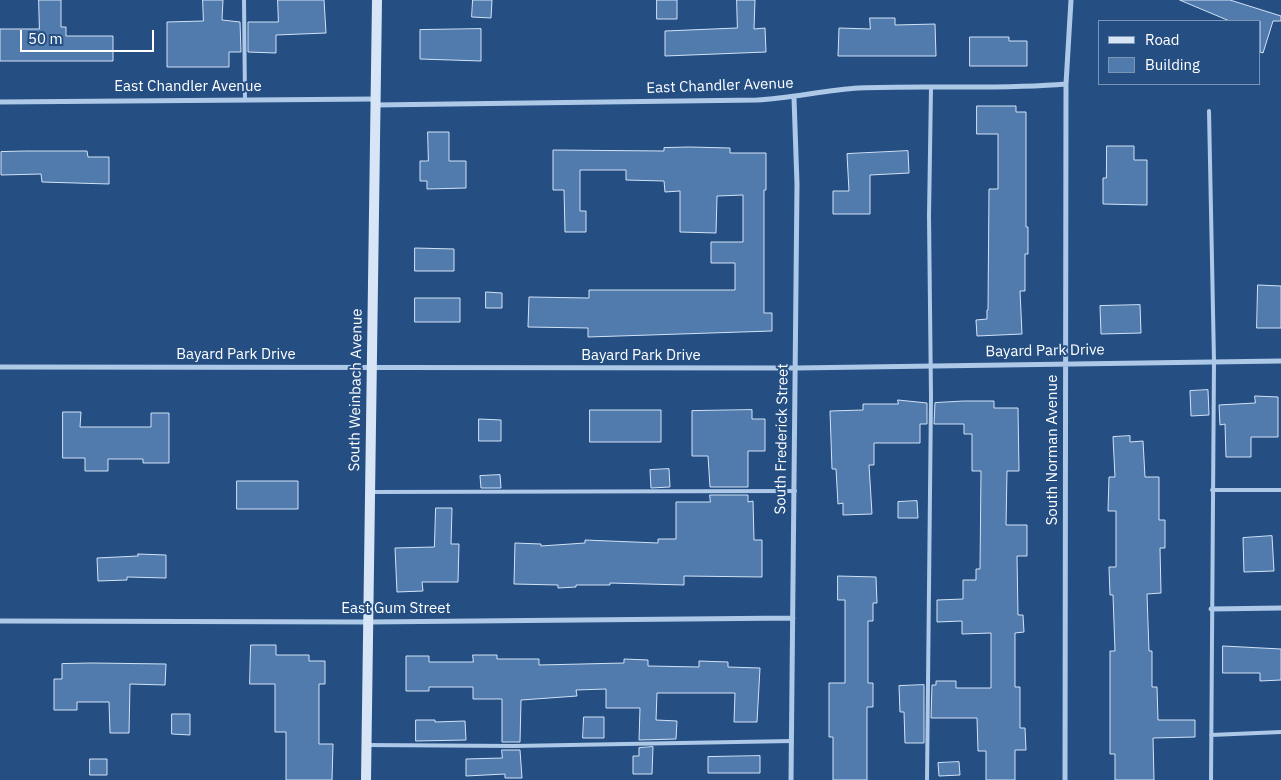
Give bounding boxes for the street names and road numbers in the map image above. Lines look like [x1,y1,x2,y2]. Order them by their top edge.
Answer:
street label: East Chandler Avenue [646,74,794,98]
street label: East Chandler Avenue [114,78,262,96]
street label: South Weinbach Avenue [346,308,366,472]
street label: Bayard Park Drive [985,341,1105,361]
street label: Bayard Park Drive [176,346,296,364]
street label: Bayard Park Drive [581,347,701,365]
street label: South Frederick Street [772,363,792,515]
street label: South Norman Avenue [1044,375,1062,525]
street label: East Gum Street [341,600,451,618]

